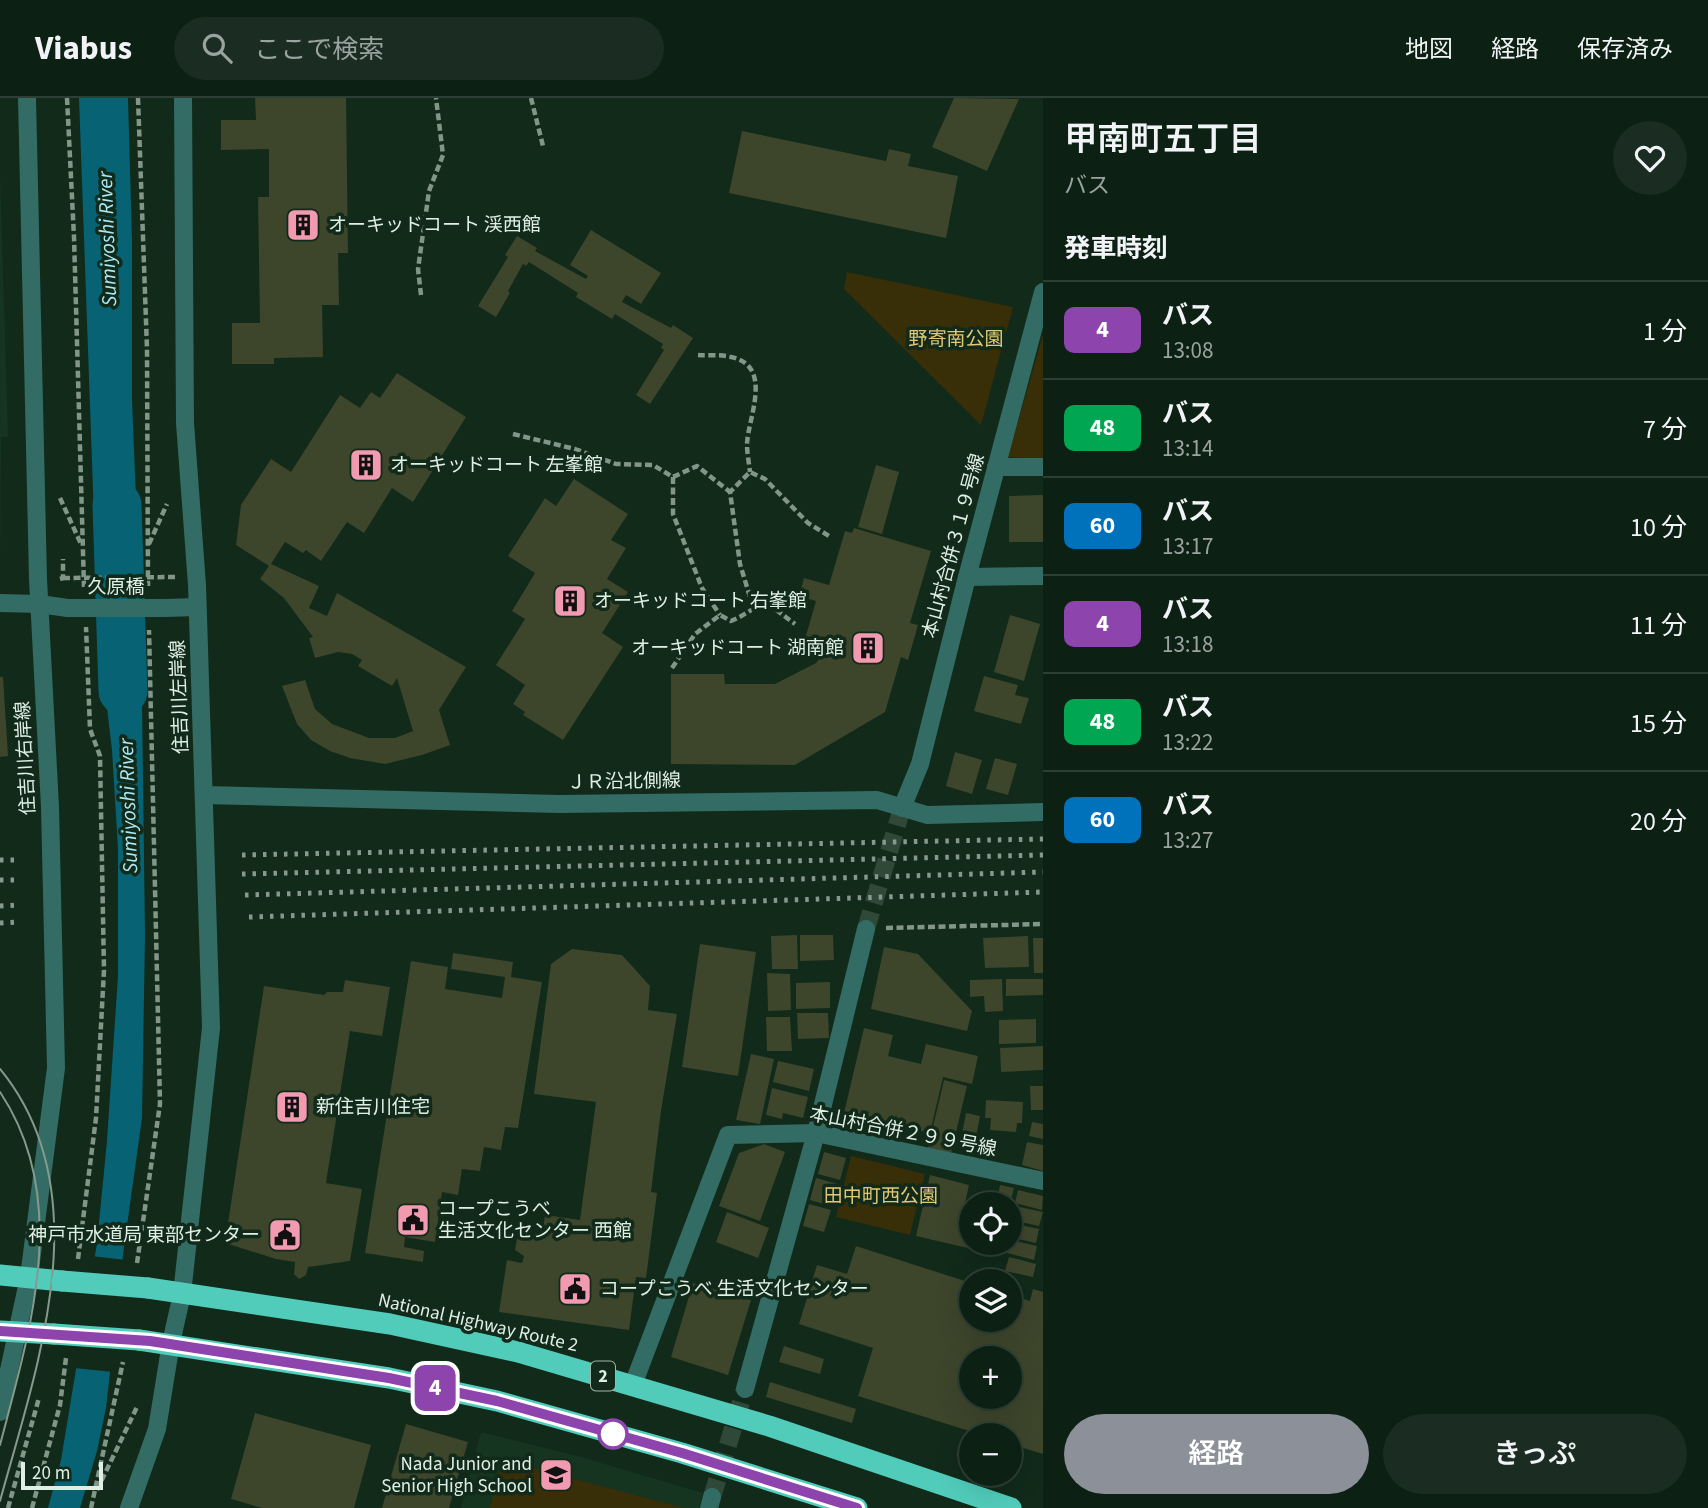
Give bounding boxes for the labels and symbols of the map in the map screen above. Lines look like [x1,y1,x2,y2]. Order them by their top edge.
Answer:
water label: Sumiyoshi River [90,170,124,307]
building icon: オーキッドコート 渓西館 [284,206,322,244]
place label: オーキッドコート 渓西館 [328,212,541,239]
park label: 野寄南公園 [908,326,1004,353]
building icon: オーキッドコート 左峯館 [347,446,385,484]
street label: 本山村合併３１９号線 [916,451,992,641]
place label: オーキッドコート 左峯館 [390,452,603,479]
street label: 久原橋 [87,574,145,601]
building icon: オーキッドコート 右峯館 [551,582,589,620]
place label: オーキッドコート 右峯館 [594,588,807,615]
building icon: オーキッドコート 湖南館 [849,629,887,667]
place label: オーキッドコート 湖南館 [631,635,844,662]
street label: 住吉川左岸線 [165,640,195,754]
street label: 住吉川右岸線 [10,700,42,816]
water label: Sumiyoshi River [111,737,145,874]
street label: ＪＲ沿北側線 [567,768,681,796]
building icon: 新住吉川住宅 [273,1088,311,1126]
place label: 新住吉川住宅 [316,1094,430,1121]
street label: 本山村合併２９９号線 [807,1101,999,1163]
park label: 田中町西公園 [824,1183,938,1210]
place label: コープこうべ 生活文化センター 西館 [438,1196,632,1245]
public building icon: コープこうべ 生活文化センター 西館 [394,1201,432,1239]
public building icon: 神戸市水道局 東部センター [266,1216,304,1254]
place label: 神戸市水道局 東部センター [28,1222,260,1249]
public building icon: コープこうべ 生活文化センター [556,1270,594,1308]
place label: コープこうべ 生活文化センター [600,1276,869,1303]
street label: National Highway Route 2 [375,1287,581,1359]
road number: 2 [591,1362,615,1391]
line badge: 4 [412,1365,458,1411]
unlabelled marker [598,1419,628,1449]
place label: Nada Junior and Senior High School [381,1451,532,1500]
school or university icon: Nada Junior and Senior High School [537,1456,575,1494]
scale bar [21,1459,103,1491]

